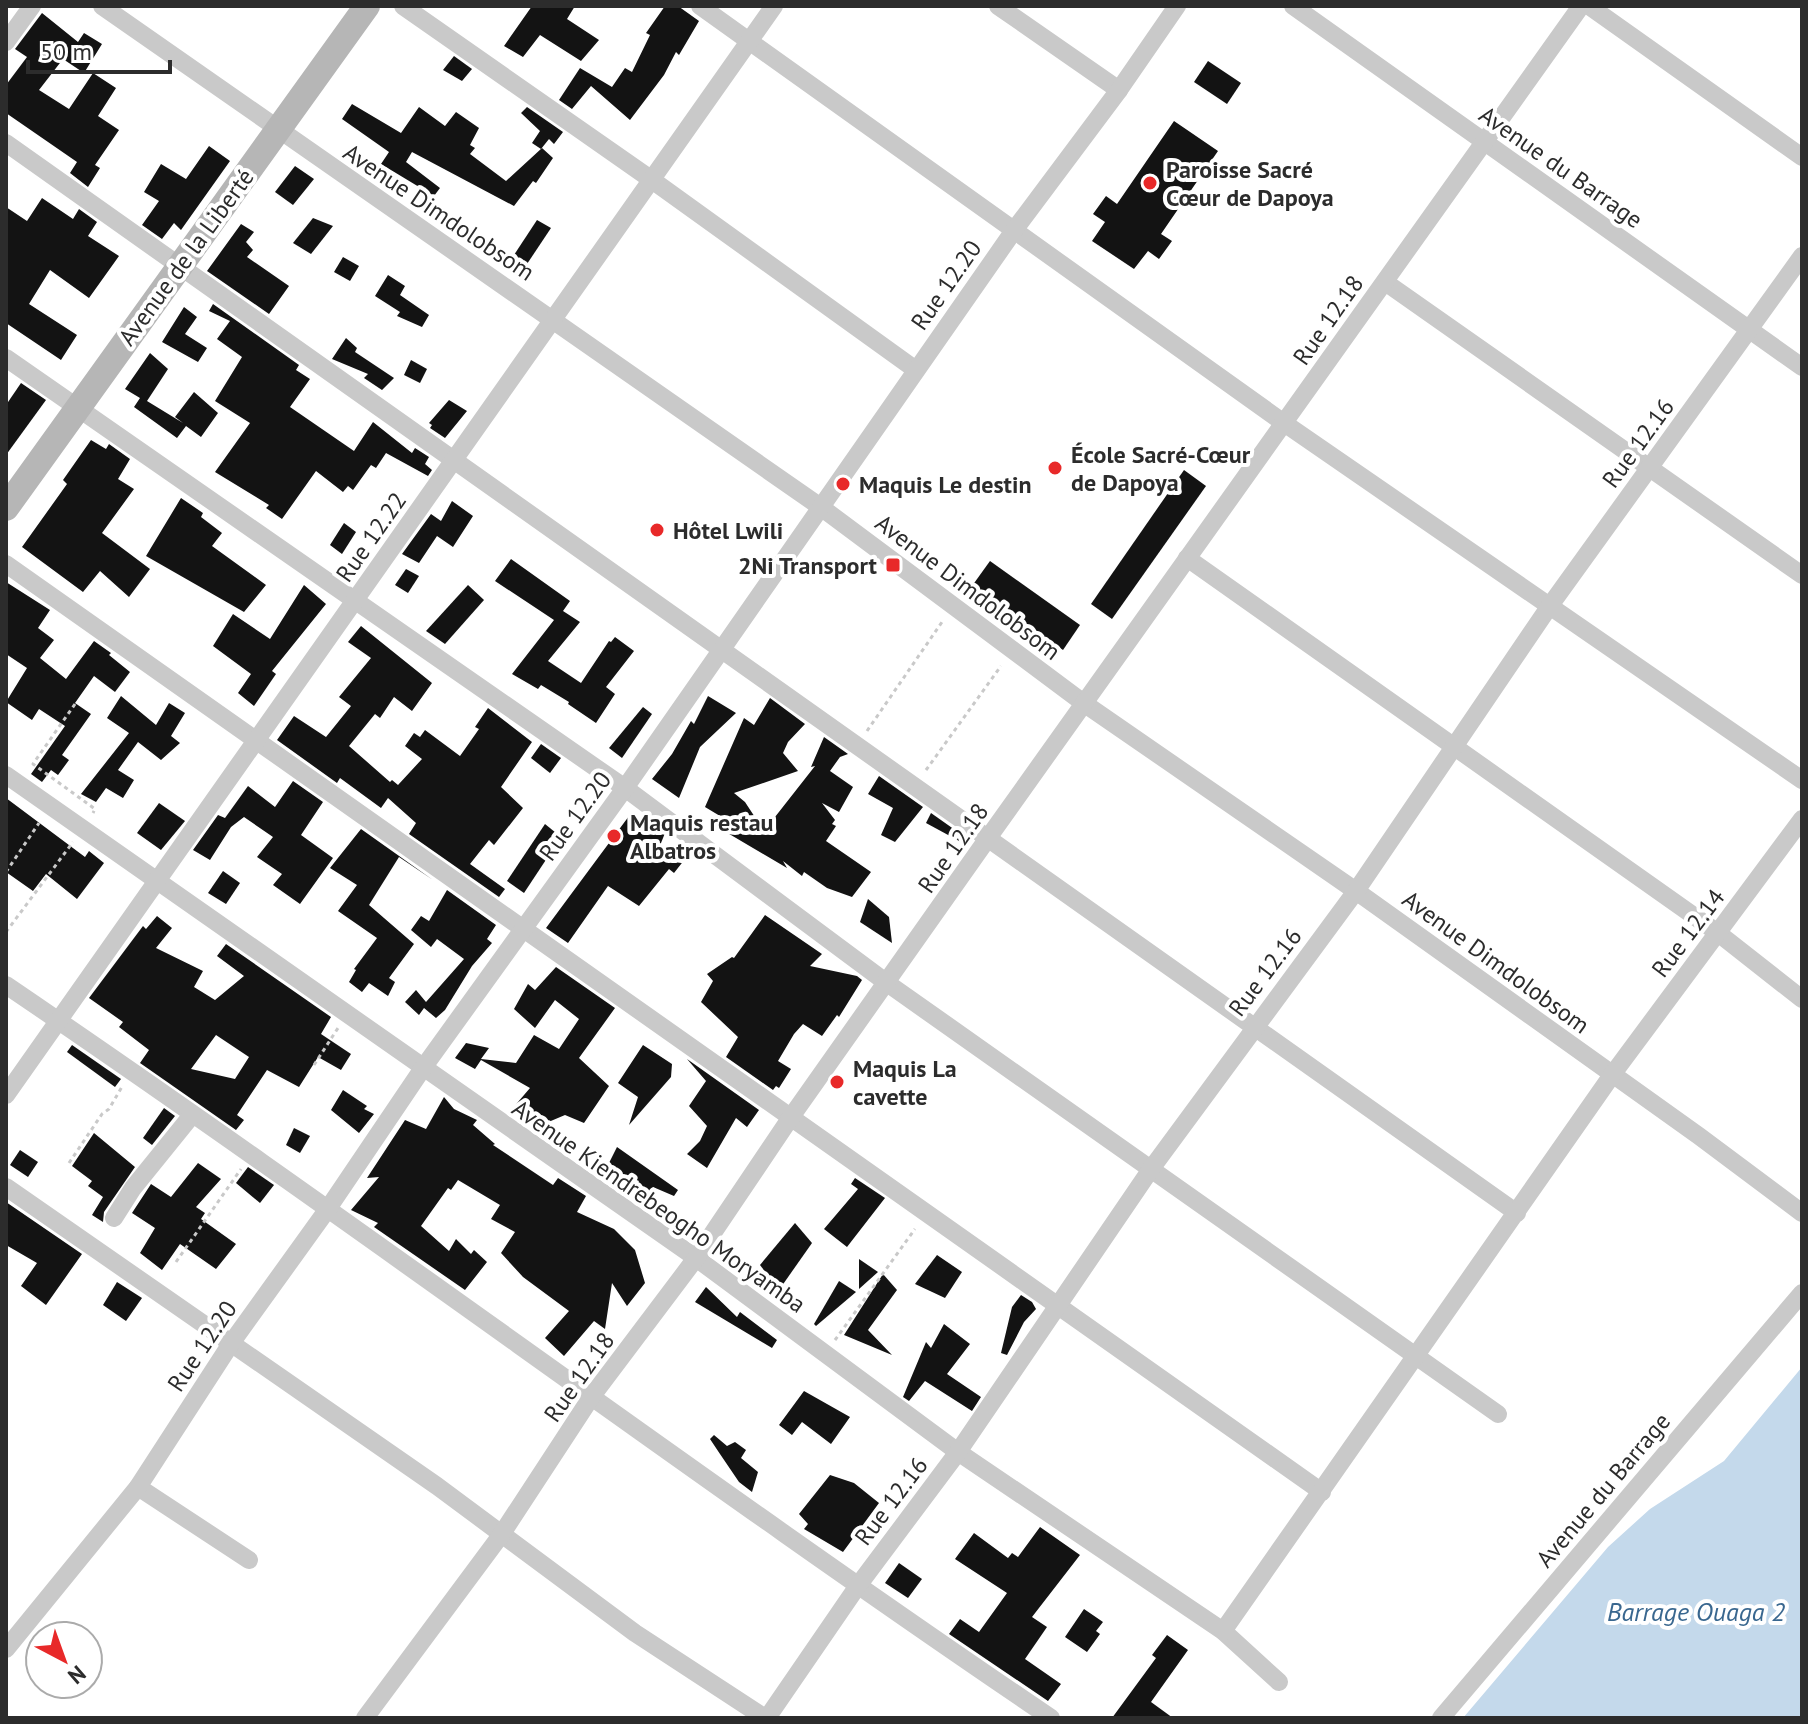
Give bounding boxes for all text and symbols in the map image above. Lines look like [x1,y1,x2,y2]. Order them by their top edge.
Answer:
scale bar [28,24,170,74]
text: 50 m [40,36,92,67]
street label: Avenue du Barrage [1473,99,1649,235]
street label: Avenue Dimdolobsom [337,137,541,287]
place label: Paroisse Sacré Cœur de Dapoya [1166,154,1334,213]
street label: Avenue de la Liberté [111,162,261,352]
marker: Paroisse Sacré Cœur de Dapoya [1141,174,1159,192]
street label: Rue 12.20 [904,234,988,336]
street label: Rue 12.18 [1286,269,1370,371]
street label: Rue 12.16 [1595,392,1681,494]
place label: École Sacré-Cœur de Dapoya [1071,439,1251,498]
marker: École Sacré-Cœur de Dapoya [1046,459,1064,477]
place label: Maquis Le destin [859,469,1031,500]
marker: Maquis Le destin [834,475,852,493]
street label: Rue 12.22 [329,486,413,588]
street label: Avenue Dimdolobsom [869,507,1067,667]
place label: Hôtel Lwili [673,515,783,546]
marker: Hôtel Lwili [648,521,666,539]
place label: 2Ni Transport [738,550,878,581]
marker: 2Ni Transport [884,556,902,574]
street label: Rue 12.20 [532,765,618,867]
street label: Rue 12.18 [911,797,995,899]
place label: Maquis restau Albatros [630,807,773,866]
marker: Maquis restau Albatros [605,827,623,845]
street label: Rue 12.14 [1645,883,1731,983]
street label: Avenue Dimdolobsom [1396,884,1596,1040]
street label: Rue 12.16 [1222,922,1308,1022]
place label: Maquis La cavette [853,1053,957,1112]
marker: Maquis La cavette [828,1073,846,1091]
street label: Avenue Kiendrebeogho Moryamba [506,1092,812,1320]
street label: Rue 12.20 [160,1295,244,1397]
street label: Rue 12.18 [537,1326,621,1428]
street label: Avenue du Barrage [1529,1406,1677,1574]
street label: Rue 12.16 [848,1451,934,1551]
water label: Barrage Ouaga 2 [1607,1595,1785,1628]
north arrow [24,1620,104,1700]
text: N [62,1660,92,1690]

